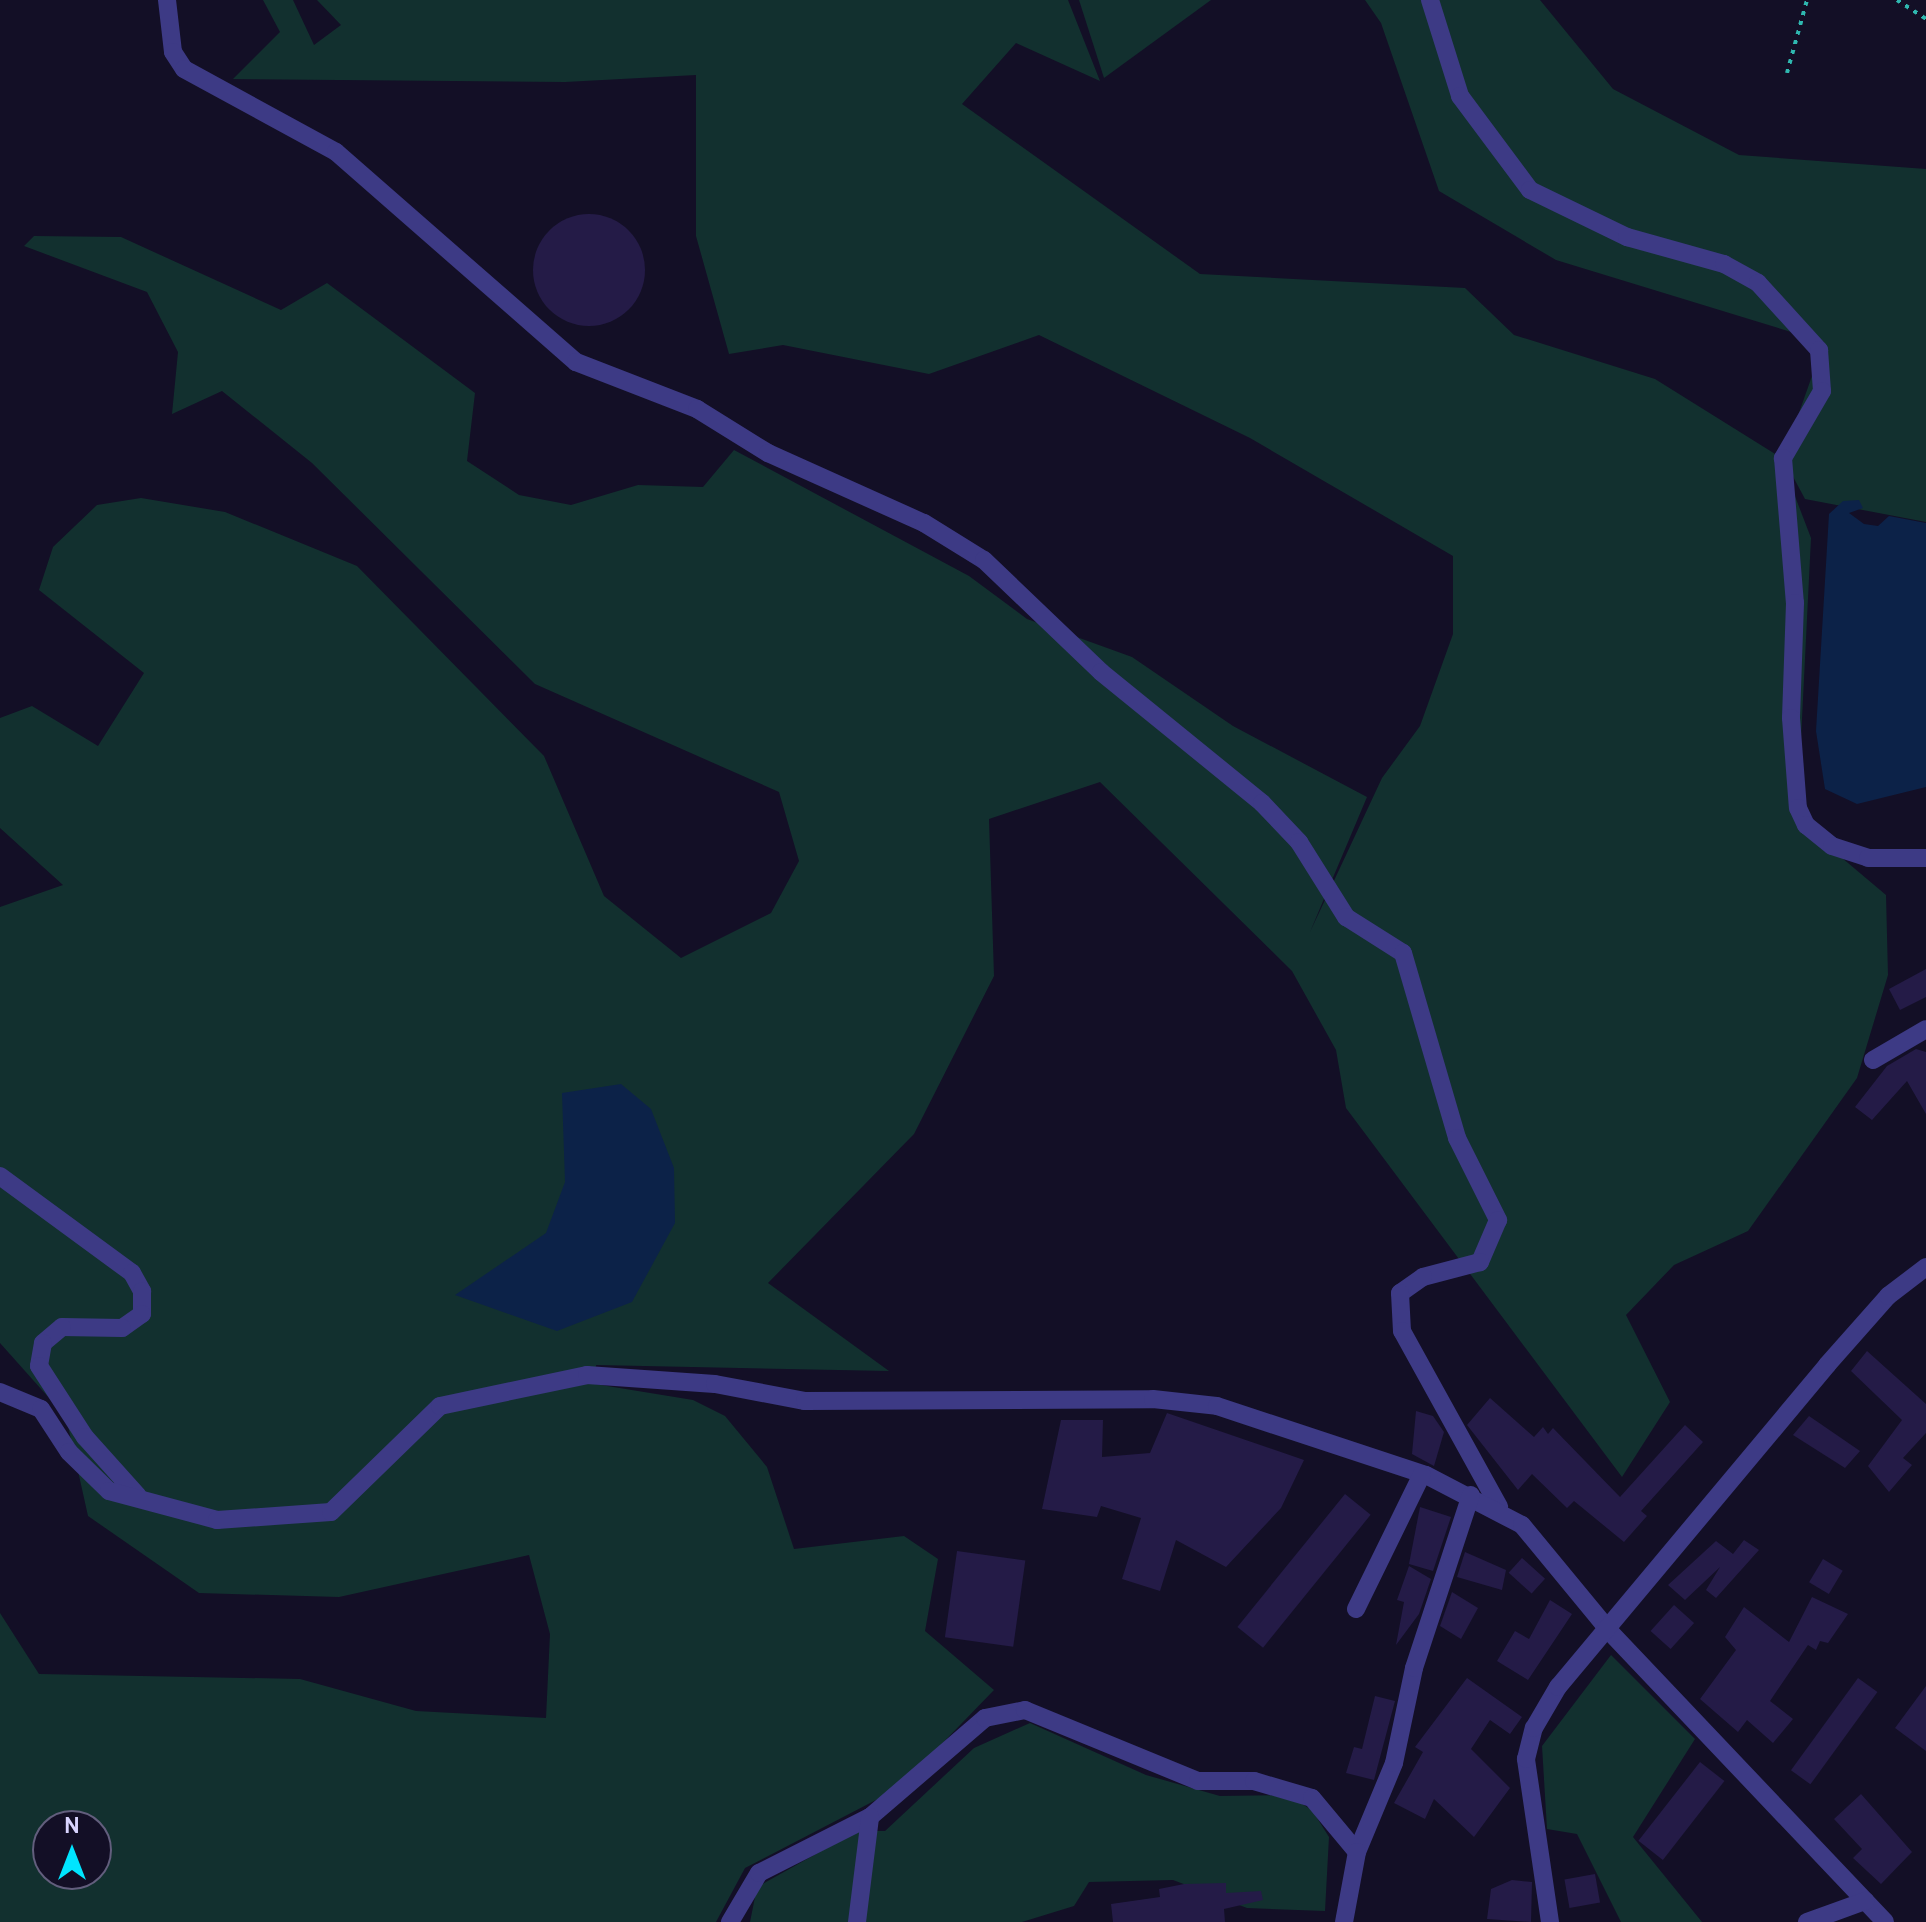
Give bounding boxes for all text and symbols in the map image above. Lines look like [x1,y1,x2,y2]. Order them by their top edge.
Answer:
north arrow [32,1810,112,1890]
text: N [64,1814,80,1841]

